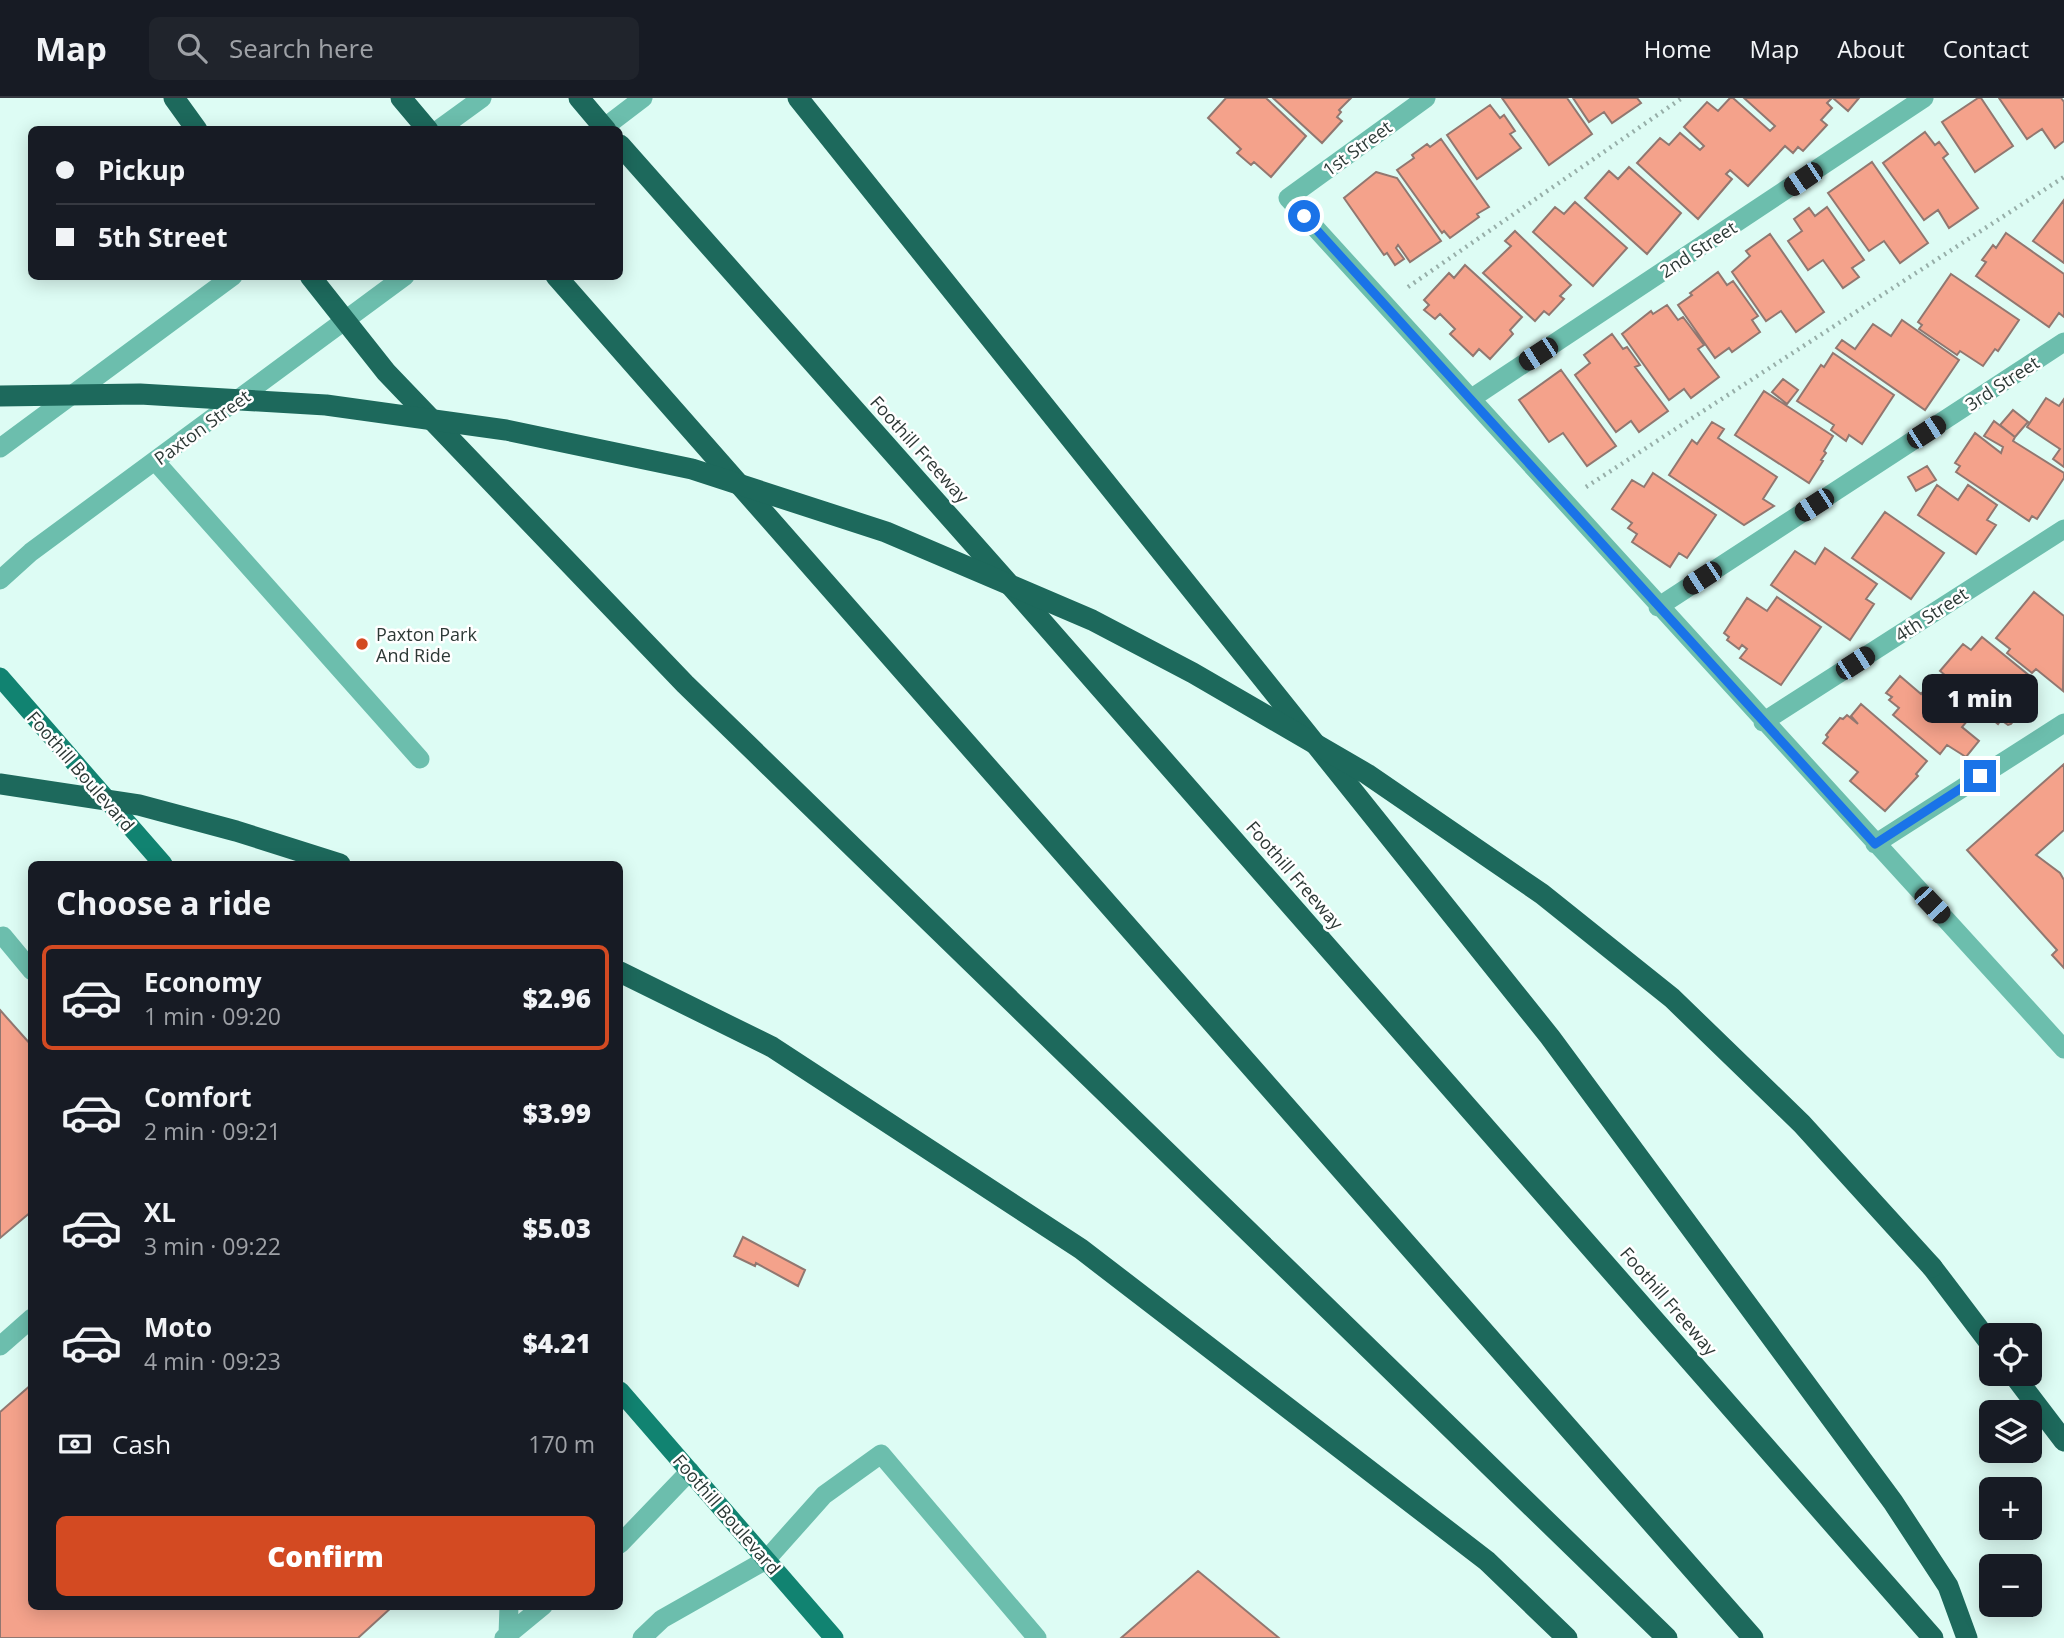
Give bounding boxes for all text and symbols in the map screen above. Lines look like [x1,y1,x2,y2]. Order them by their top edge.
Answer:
search box [149,17,639,80]
text: Map [35,26,107,71]
icon: search [173,29,211,67]
text: Search here [229,30,374,66]
text: Home [1644,32,1712,65]
text: Map [1750,32,1799,65]
text: About [1837,32,1905,65]
text: Contact [1943,32,2029,65]
street label: 1st Street [1317,115,1397,181]
text: Pickup [98,152,185,188]
car [1780,159,1827,199]
route start [1288,200,1320,232]
street label: 2nd Street [1655,215,1741,283]
text: 5th Street [98,219,227,255]
car [1515,334,1562,374]
street label: 3rd Street [1960,350,2044,416]
street label: Paxton Street [149,384,255,470]
street label: Foothill Freeway [865,390,975,508]
car [1903,412,1950,452]
car [1791,485,1838,525]
car [1679,558,1726,598]
street label: 4th Street [1890,581,1972,647]
place label: Paxton Park And Ride [376,622,477,667]
marker: Paxton Park And Ride [354,636,370,652]
car [1832,643,1879,683]
callout: 1 min [1922,674,2038,724]
text: 1 min [1947,682,2013,714]
street label: Foothill Boulevard [22,706,140,836]
route end [1964,760,1996,792]
street label: Foothill Freeway [1241,816,1349,935]
text: Choose a ride [56,881,271,924]
car [1910,882,1955,928]
text: Economy [144,964,262,1000]
icon: car [60,966,123,1029]
text: $2.96 [523,980,591,1016]
text: 1 min · 09:20 [144,1000,281,1032]
text: Comfort [144,1079,251,1115]
icon: car [60,1081,123,1144]
text: $3.99 [523,1095,591,1131]
text: 2 min · 09:21 [144,1115,281,1147]
text: XL [144,1194,176,1230]
icon: car [60,1196,123,1259]
text: $5.03 [523,1210,591,1246]
text: 3 min · 09:22 [144,1230,281,1262]
street label: Foothill Freeway [1615,1242,1723,1361]
text: Moto [144,1309,212,1345]
icon: car [60,1311,123,1374]
map controls [1979,1323,2042,1617]
button: locate [1979,1323,2042,1386]
text: $4.21 [523,1325,591,1361]
text: 4 min · 09:23 [144,1345,281,1377]
button: layers [1979,1400,2042,1463]
icon: cash [56,1425,94,1463]
text: Cash [112,1426,171,1462]
text: 170 m [528,1428,595,1460]
street label: Foothill Boulevard [668,1449,786,1579]
button: + [1979,1477,2042,1540]
button: Confirm [56,1516,595,1596]
button: − [1979,1554,2042,1617]

